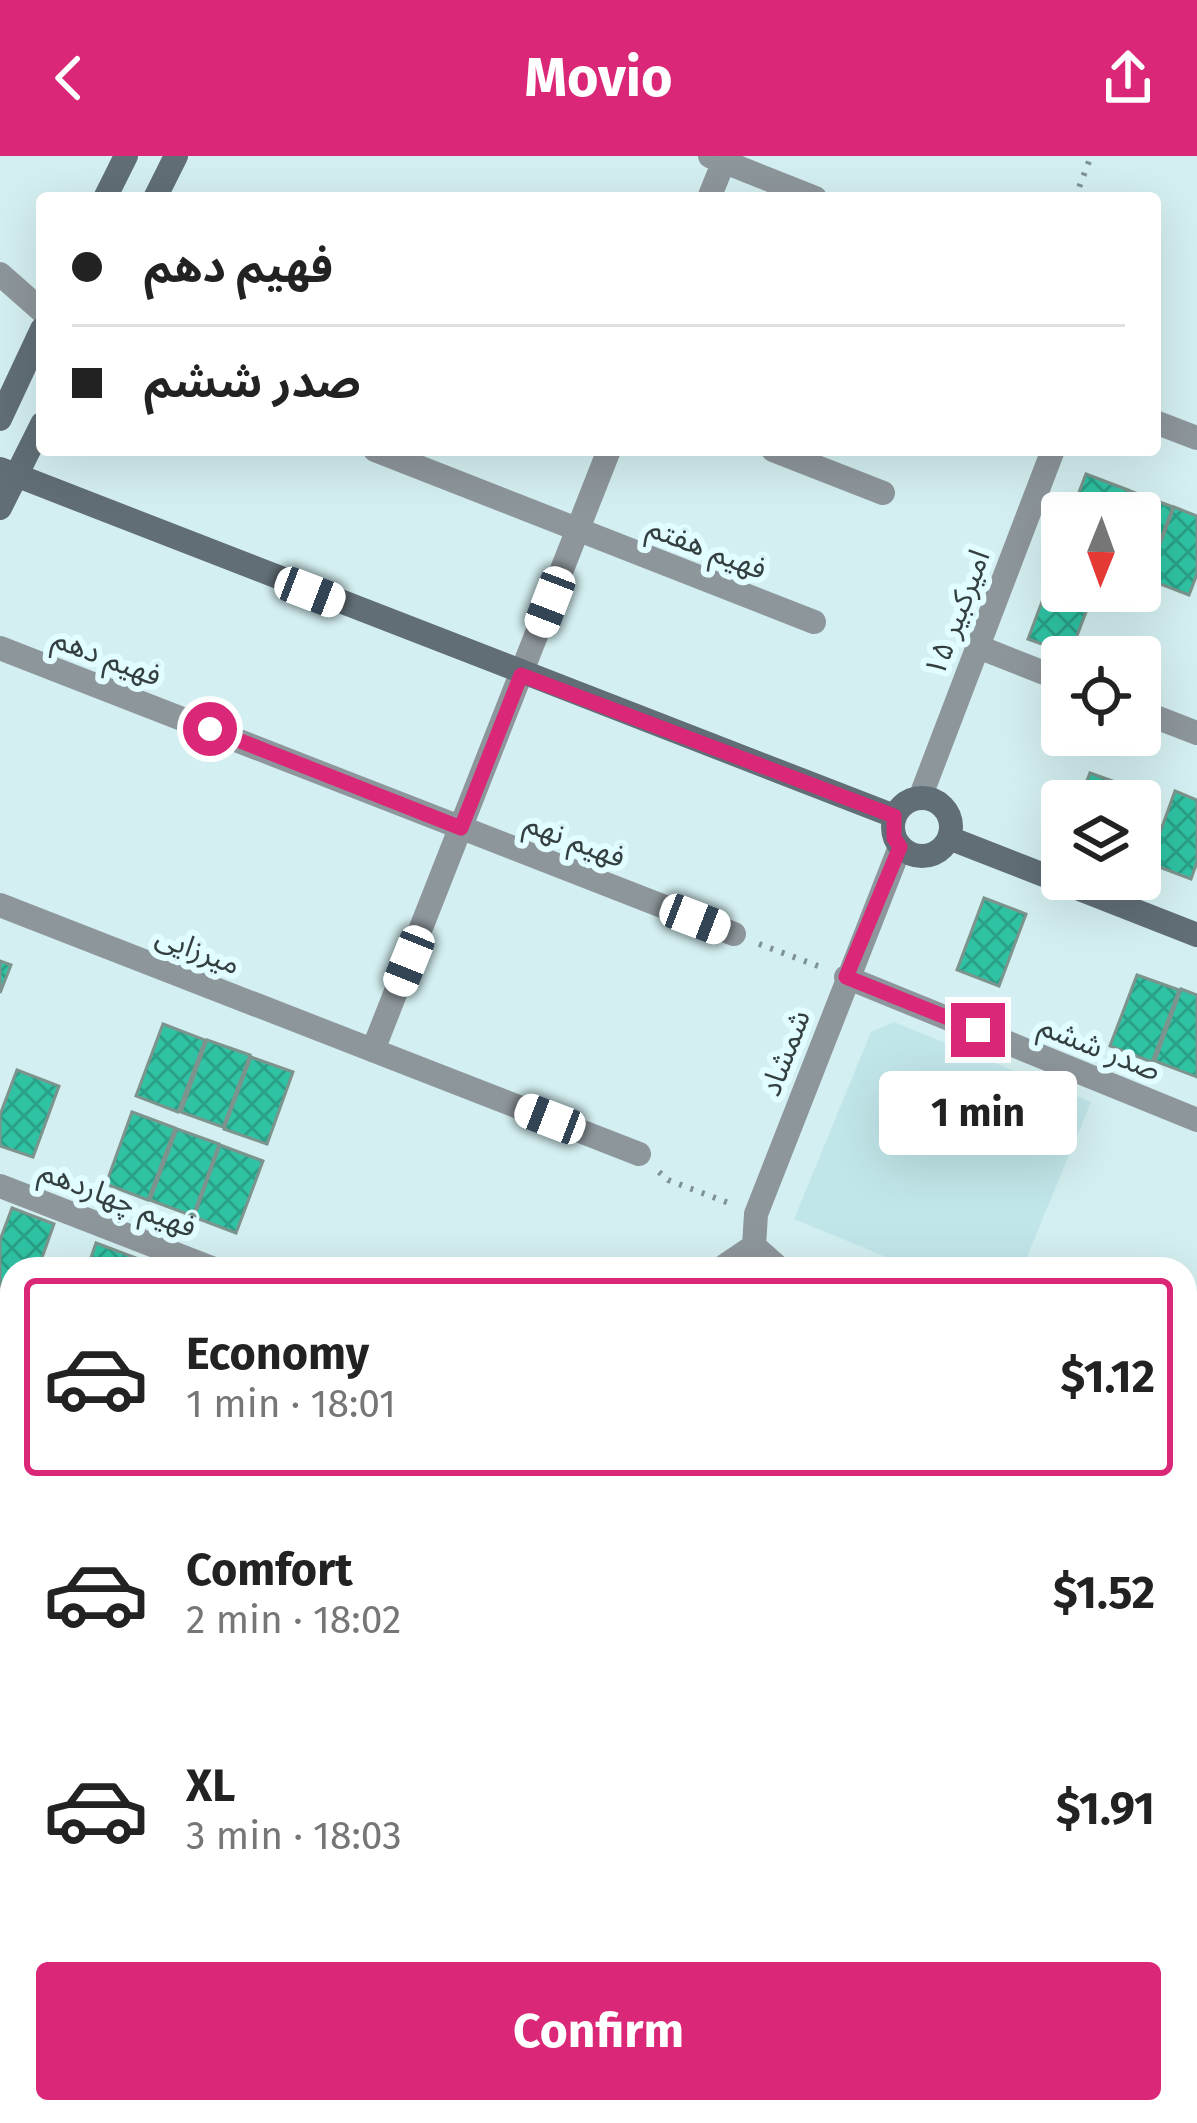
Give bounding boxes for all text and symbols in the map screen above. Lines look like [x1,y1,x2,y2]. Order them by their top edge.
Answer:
icon: back [36,45,102,111]
icon: share [1095,45,1161,111]
text: Movio [524,46,673,110]
text: فهیم دهم [144,240,333,294]
text: صدر ششم [144,355,361,409]
north arrow [1041,492,1161,612]
map controls [1041,492,1161,900]
street label: فهیم هفتم [641,509,772,592]
street label: امیرکبیر ۱۵ [916,545,998,681]
car [270,562,350,622]
car [520,562,580,642]
street label: فهیم دهم [46,620,166,699]
button: locate [1041,636,1161,756]
route start [183,702,237,756]
button: layers [1041,780,1161,900]
street label: فهیم نهم [518,804,630,880]
car [655,889,735,949]
street label: میرزایی [151,918,245,982]
car [379,921,439,1001]
route end [951,1003,1005,1057]
street label: شمشاد [752,1005,818,1101]
street label: صدر ششم [1032,1007,1166,1093]
callout: 1 min [879,1072,1077,1156]
car [510,1089,590,1149]
text: 1 min [931,1090,1025,1136]
street label: فهیم چهاردهم [33,1153,201,1250]
icon: car [42,1323,150,1431]
text: Economy [186,1327,369,1381]
text: $1.12 [1061,1350,1155,1404]
text: 1 min · 18:01 [186,1381,396,1427]
icon: car [42,1539,150,1647]
text: Comfort [186,1543,353,1597]
text: $1.52 [1053,1566,1155,1620]
text: 2 min · 18:02 [186,1597,401,1643]
icon: car [42,1755,150,1863]
text: XL [186,1759,235,1813]
text: $1.91 [1056,1782,1155,1836]
text: 3 min · 18:03 [186,1813,402,1859]
button: Confirm [36,1962,1161,2100]

